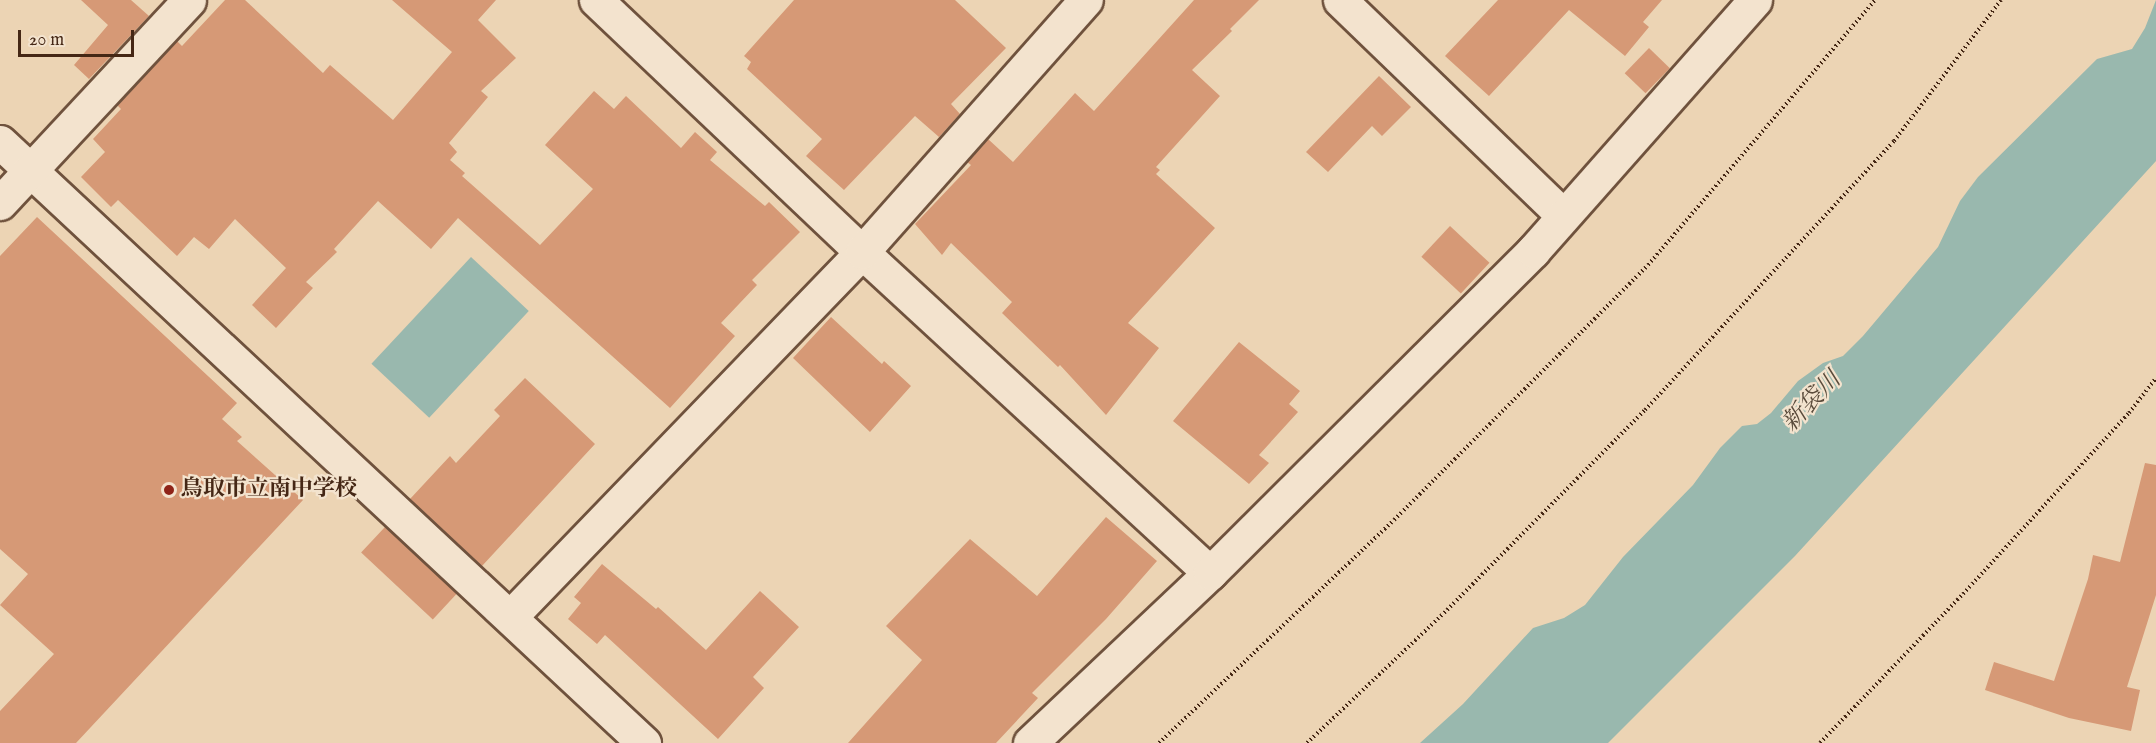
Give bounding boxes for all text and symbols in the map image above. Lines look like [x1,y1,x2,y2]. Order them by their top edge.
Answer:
scale bar [21,18,136,56]
text: 20 m [29,29,64,52]
water label: 新袋川 [1777,366,1847,438]
place label: 鳥取市立南中学校 [181,477,357,503]
marker: 鳥取市立南中学校 [162,483,176,497]

